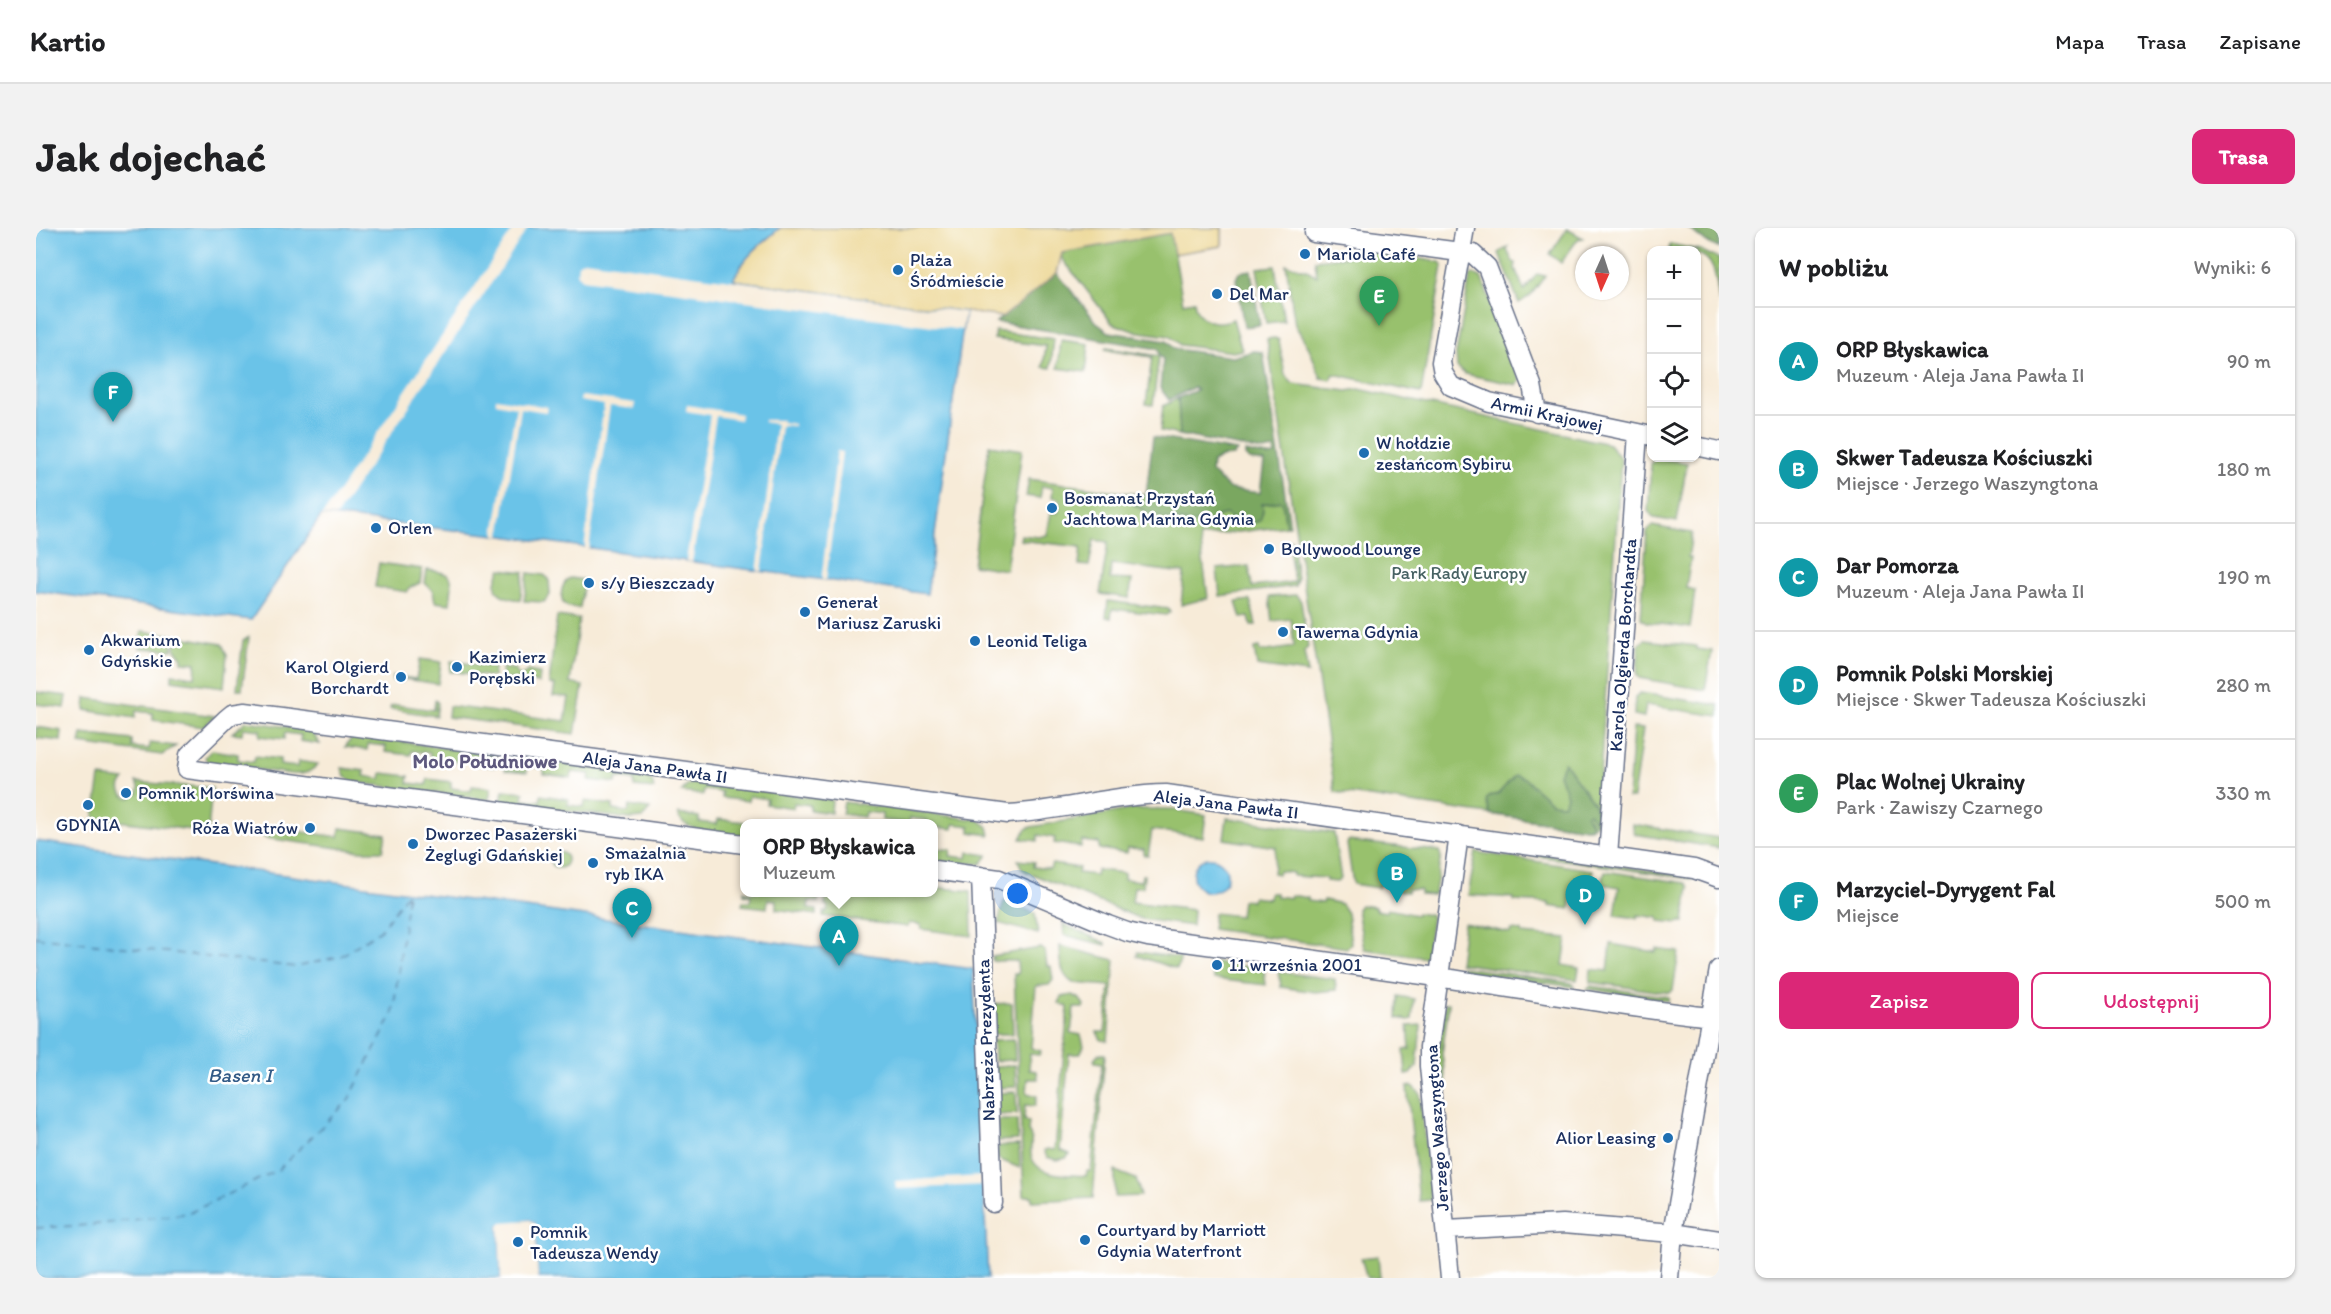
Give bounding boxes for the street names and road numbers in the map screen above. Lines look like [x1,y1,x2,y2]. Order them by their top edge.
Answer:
street label: Armii Krajowej [1489,391,1605,437]
street label: Karola Olgierda Borchardta [1605,537,1641,752]
street label: Aleja Jana Pawła II [581,746,729,788]
street label: Aleja Jana Pawła II [1152,784,1300,824]
street label: Nabrzeże Prezydenta [972,958,1000,1122]
street label: Jerzego Waszyngtona [1420,1044,1454,1212]

